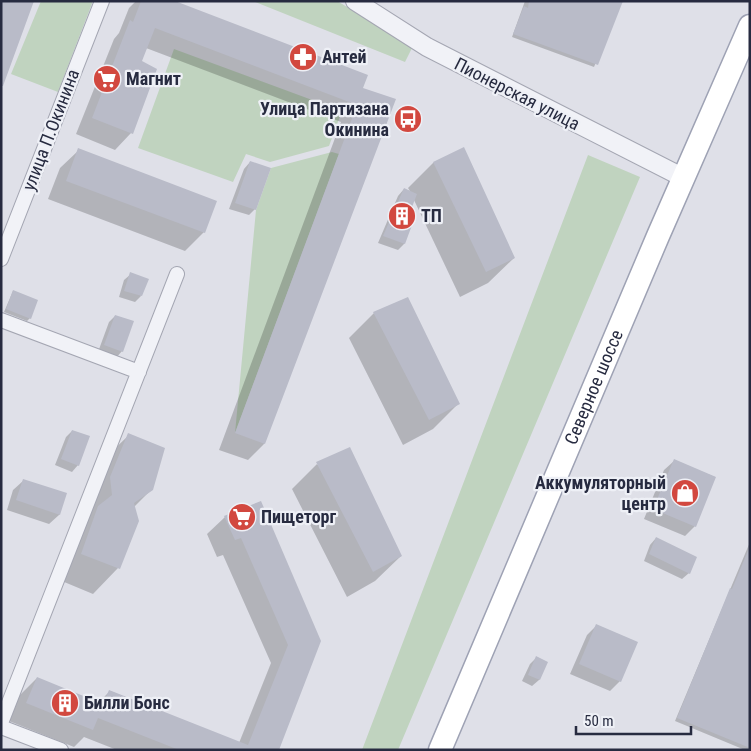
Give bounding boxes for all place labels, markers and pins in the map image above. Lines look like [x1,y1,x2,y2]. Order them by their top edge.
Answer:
pharmacy icon: Антей [288,42,318,72]
place label: Антей [322,46,367,67]
supermarket icon: Магнит [92,64,122,94]
place label: Магнит [126,68,181,89]
place label: Улица Партизана Окинина [260,98,389,140]
bus stop icon: Улица Партизана Окинина [393,104,423,134]
building icon: ТП [387,201,417,231]
place label: ТП [421,205,442,226]
place label: Аккумуляторный центр [535,472,666,514]
shop icon: Аккумуляторный центр [670,478,700,508]
supermarket icon: Пищеторг [227,502,257,532]
place label: Пищеторг [261,506,337,527]
building icon: Билли Бонс [50,688,80,718]
place label: Билли Бонс [84,692,170,713]

